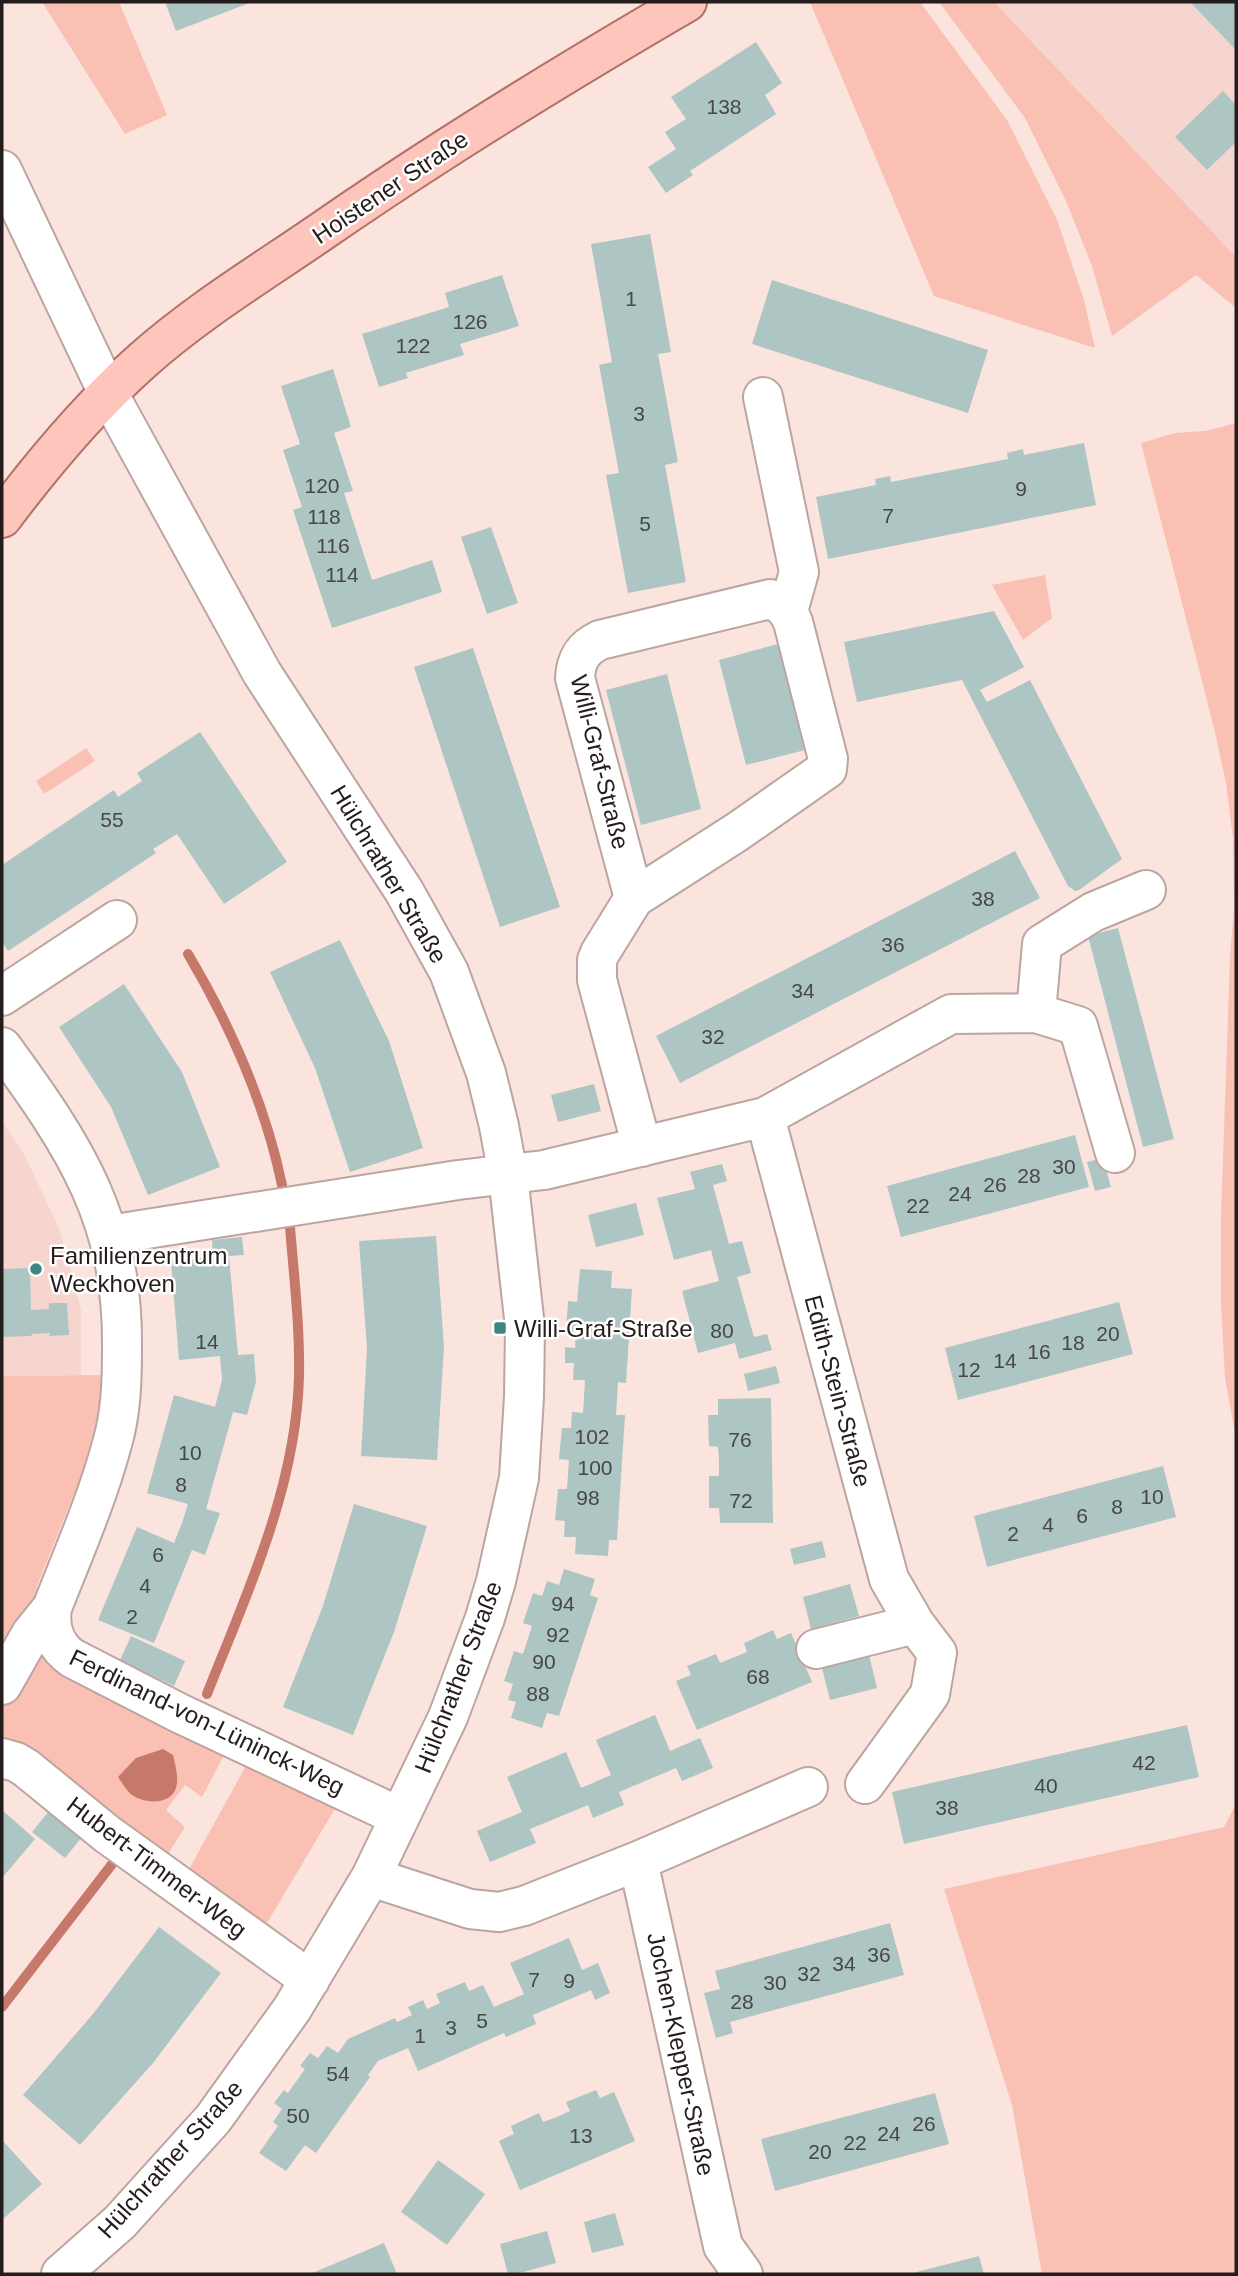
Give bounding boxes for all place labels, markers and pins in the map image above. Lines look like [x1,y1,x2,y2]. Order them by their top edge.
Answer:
place label: Familienzentrum Weckhoven [50,1242,227,1297]
marker: Familienzentrum Weckhoven [28,1261,44,1277]
place label: Willi-Graf-Straße [514,1315,693,1342]
marker: Willi-Graf-Straße [492,1320,508,1336]

